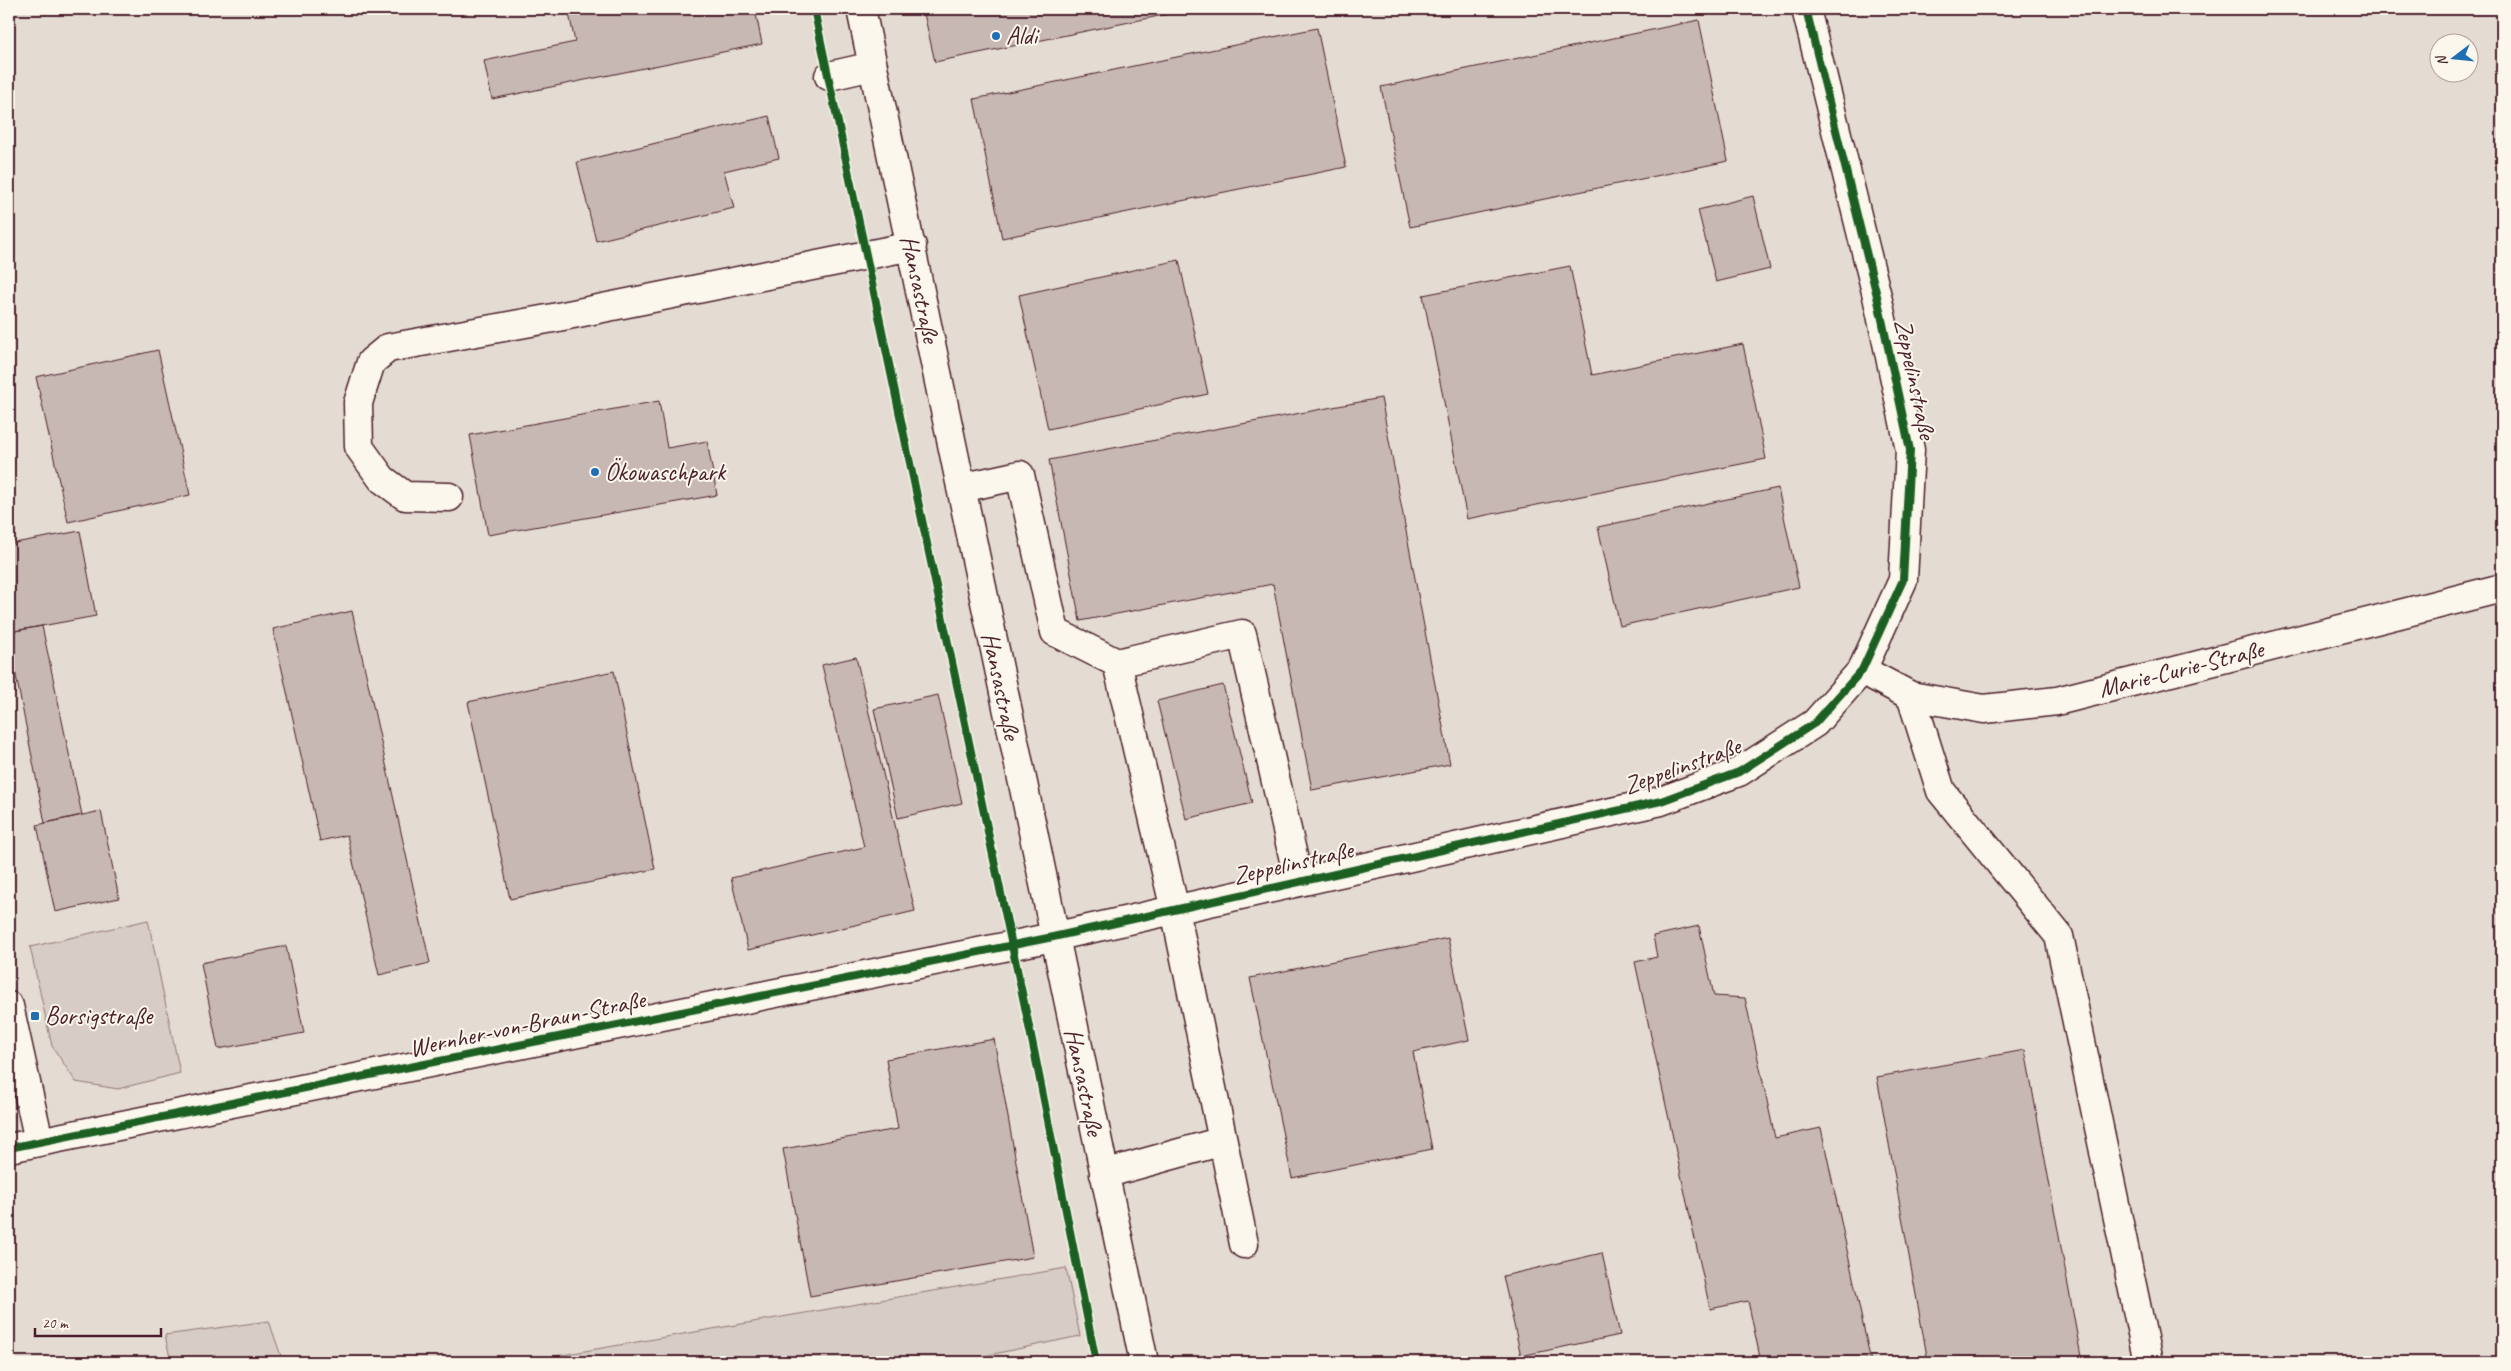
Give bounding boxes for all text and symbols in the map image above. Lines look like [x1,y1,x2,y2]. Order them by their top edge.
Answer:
place label: Aldi [1006,20,1041,52]
marker: Aldi [990,30,1002,42]
north arrow [2428,32,2478,82]
text: N [2432,53,2451,68]
street label: Hansastraße [893,232,947,347]
street label: Zeppelinstraße [1887,316,1944,444]
place label: Ökowaschpark [605,456,727,488]
marker: Ökowaschpark [589,466,601,478]
street label: Hansastraße [974,629,1028,744]
street label: Marie-Curie-Straße [2095,633,2268,705]
street label: Zeppelinstraße [1619,729,1747,802]
street label: Zeppelinstraße [1230,833,1358,892]
street label: Wernher-von-Braun-Straße [406,983,650,1065]
place label: Borsigstraße [45,1000,154,1032]
marker: Borsigstraße [29,1010,41,1022]
street label: Hansastraße [1057,1025,1111,1140]
scale bar [35,1306,161,1338]
text: 20 m [42,1314,69,1333]

